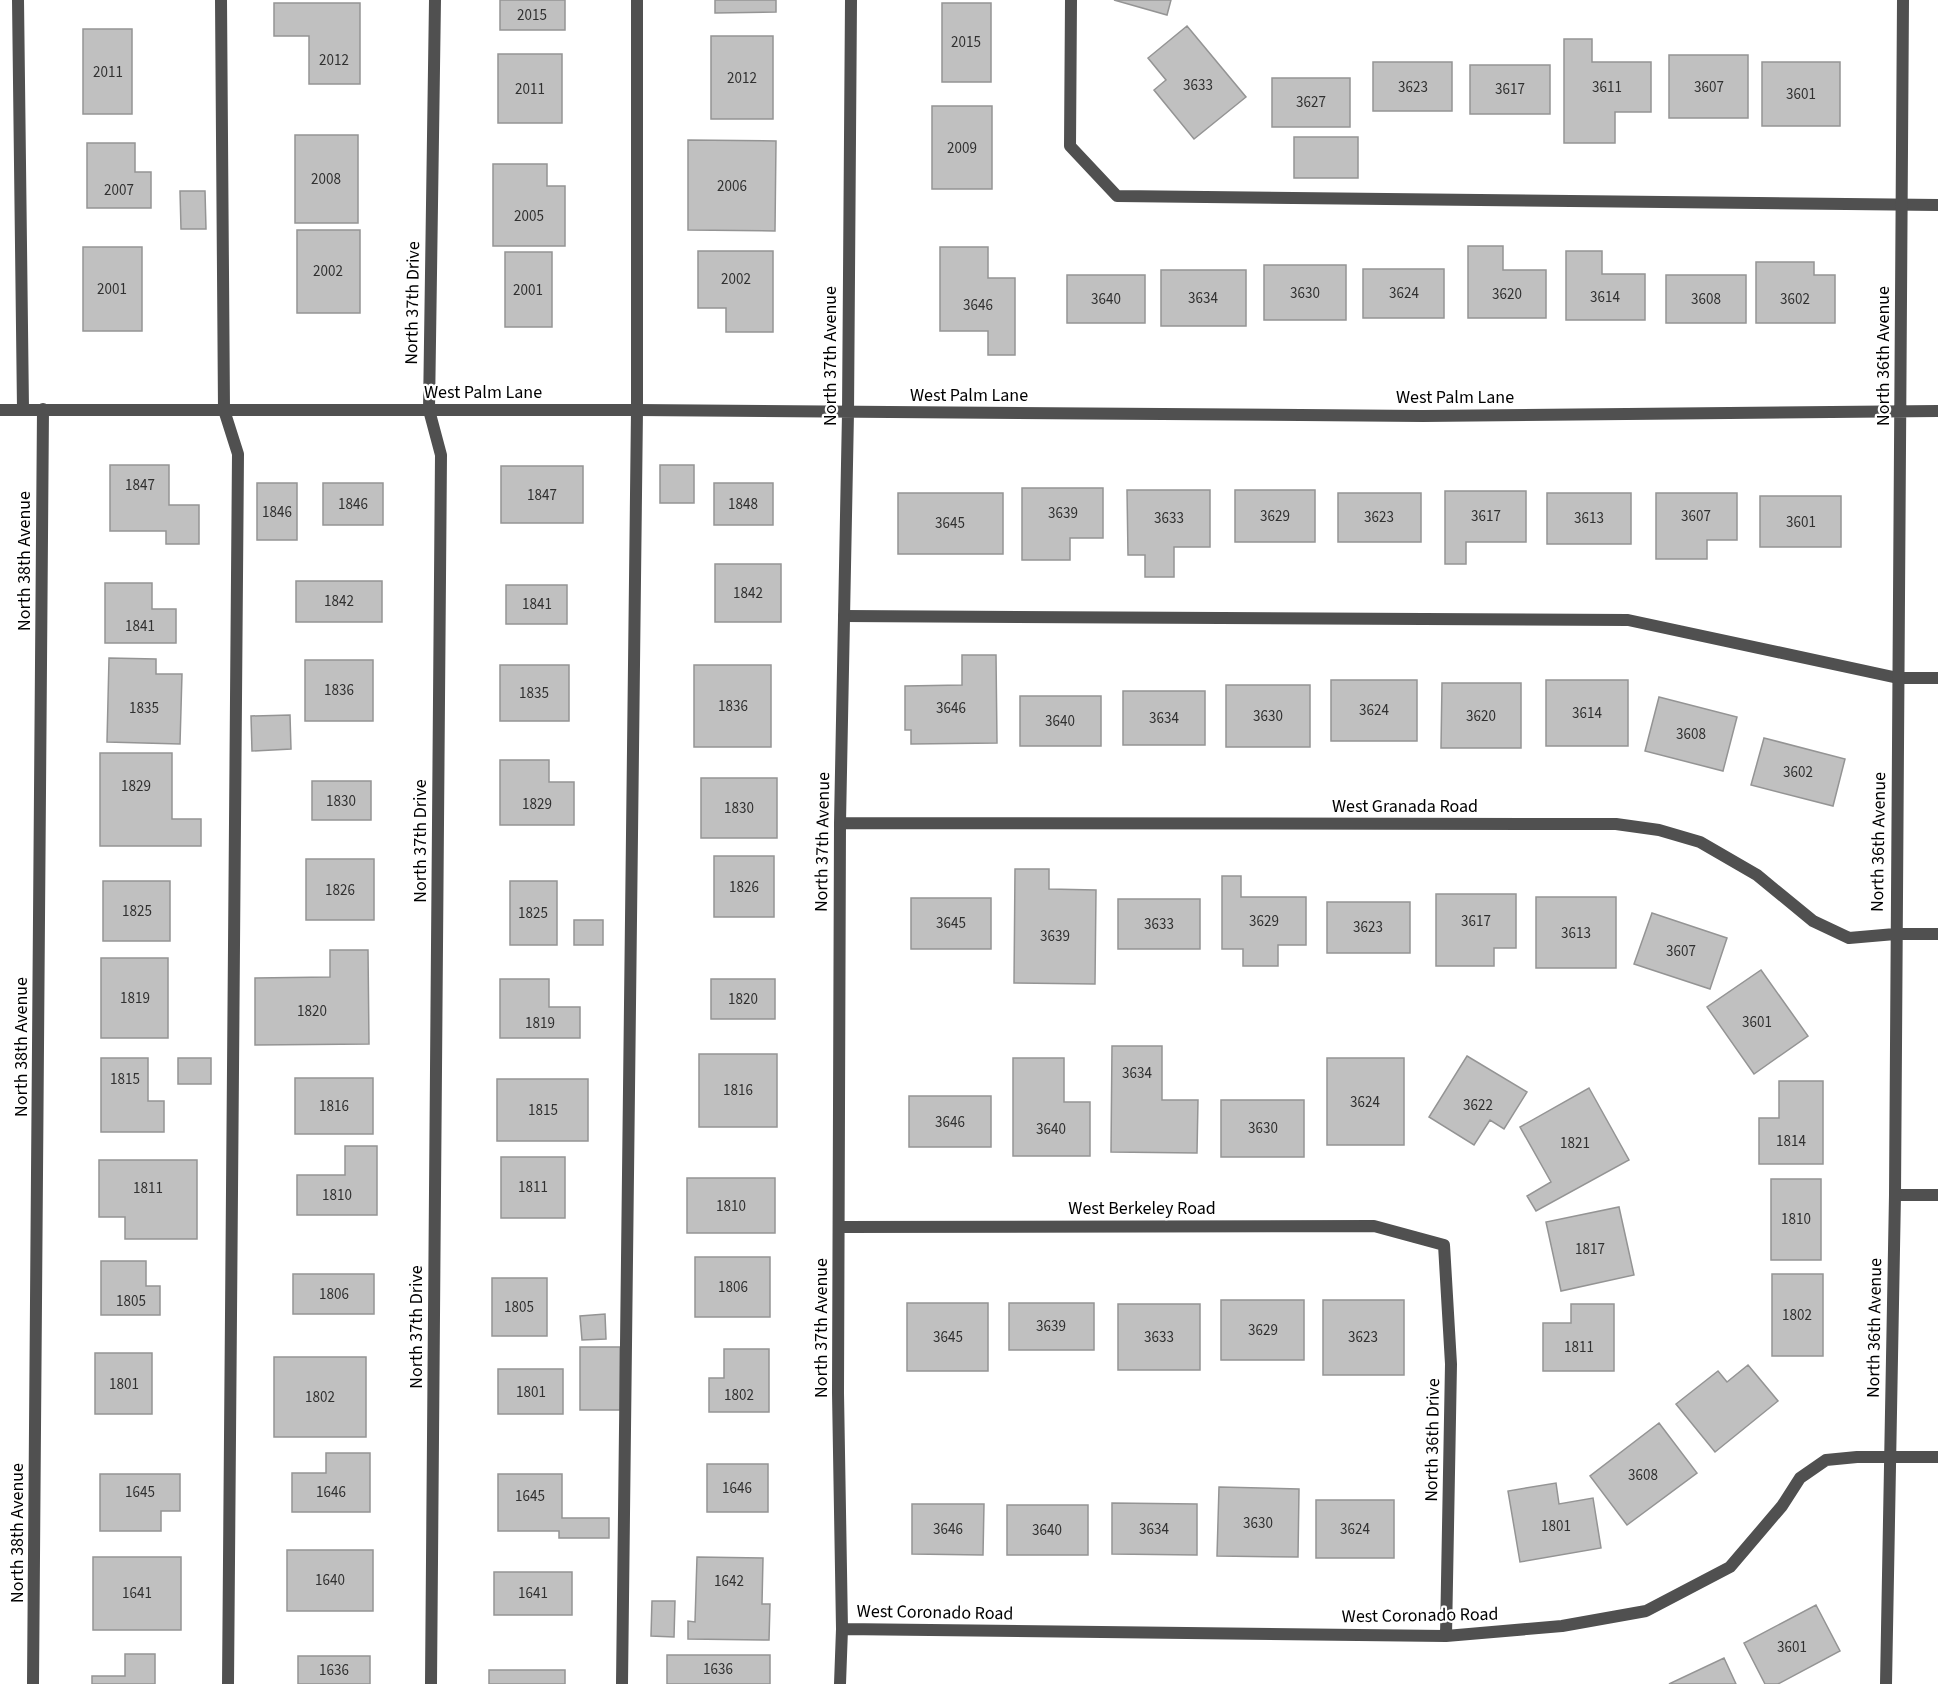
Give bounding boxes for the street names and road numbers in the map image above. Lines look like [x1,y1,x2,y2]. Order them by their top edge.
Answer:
street label: North 37th Drive [399,241,426,365]
street label: North 37th Avenue [818,286,843,426]
street label: North 36th Avenue [1871,286,1896,426]
street label: West Palm Lane [424,380,542,405]
street label: West Palm Lane [910,383,1028,408]
street label: West Palm Lane [1396,385,1514,410]
street label: North 38th Avenue [12,491,37,631]
street label: North 37th Avenue [809,772,836,912]
street label: North 36th Avenue [1865,772,1892,912]
street label: North 37th Drive [408,779,433,903]
street label: West Granada Road [1332,794,1478,819]
street label: North 38th Avenue [9,977,34,1117]
street label: West Berkeley Road [1068,1196,1216,1221]
street label: North 37th Avenue [809,1258,834,1398]
street label: North 36th Avenue [1861,1258,1888,1398]
street label: North 37th Drive [404,1265,429,1389]
street label: North 36th Drive [1419,1378,1446,1502]
street label: North 38th Avenue [5,1463,30,1603]
street label: West Coronado Road [856,1599,1014,1626]
street label: West Coronado Road [1341,1602,1499,1629]

